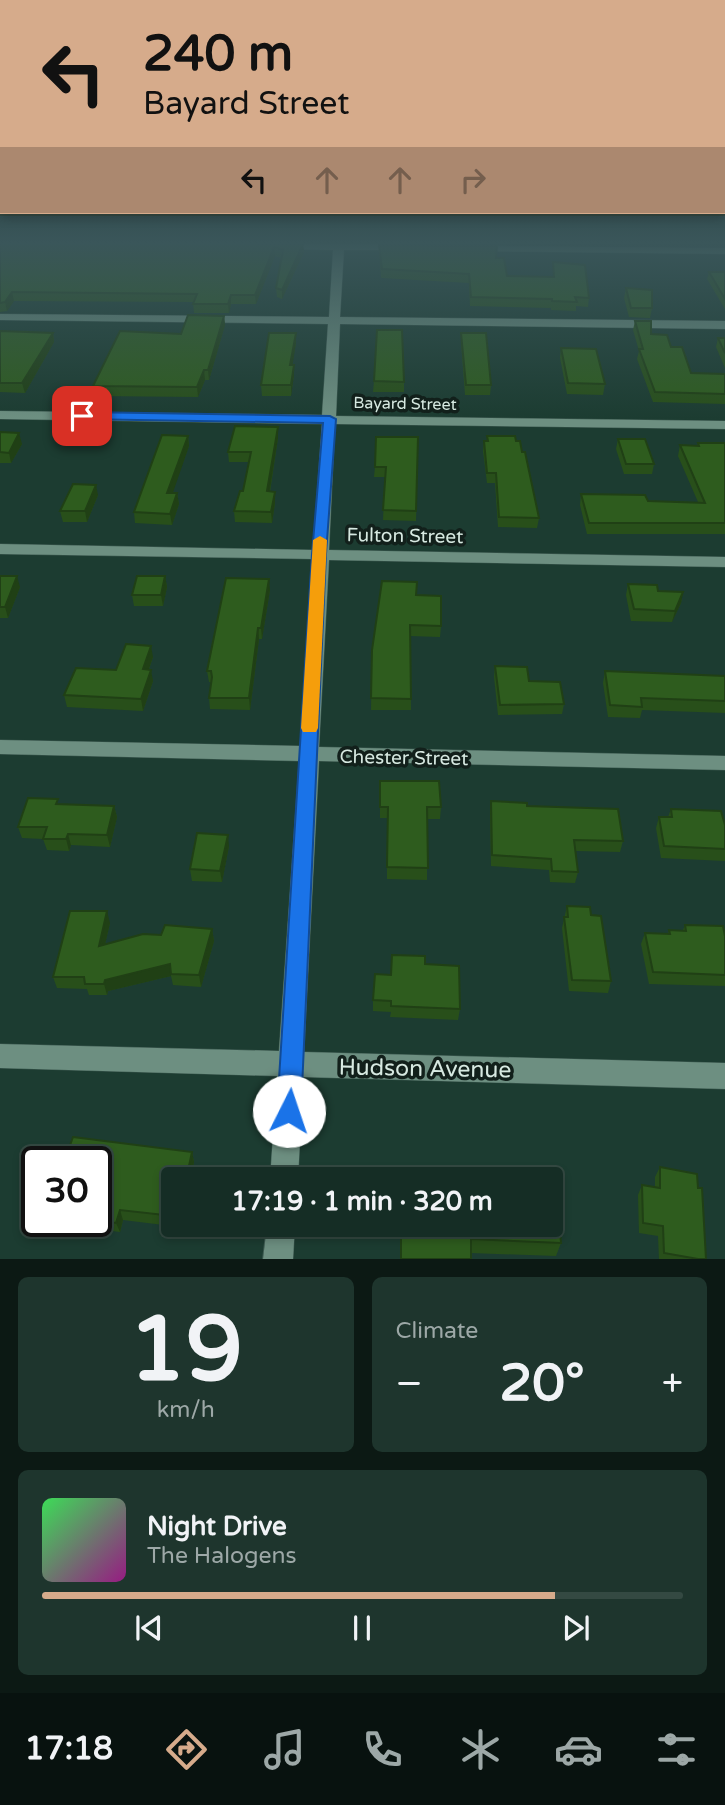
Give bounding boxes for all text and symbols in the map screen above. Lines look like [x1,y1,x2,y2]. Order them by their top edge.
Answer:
text: 240 m [143,25,293,84]
icon: left [28,28,119,119]
text: Bayard Street [143,85,350,123]
icon: left [235,161,273,199]
icon: ahead [308,161,346,199]
icon: ahead [381,161,419,199]
icon: right [454,161,492,199]
pin [52,386,112,446]
street label: Bayard Street [353,393,457,415]
icon: arrive [63,397,101,435]
street label: Fulton Street [346,524,464,548]
street label: Chester Street [339,746,469,770]
street label: Hudson Avenue [338,1053,512,1085]
position arrow [252,1074,326,1148]
speed limit sign: 30 [21,1146,112,1237]
text: 17:19 · 1 min · 320 m [231,1186,493,1217]
text: 19 [129,1295,243,1405]
text: Climate [396,1317,478,1345]
text: 20° [500,1352,585,1415]
text: − [396,1361,423,1407]
text: + [662,1361,683,1407]
text: km/h [157,1396,215,1424]
text: Night Drive [147,1511,287,1542]
text: The Halogens [147,1542,296,1570]
icon: previous [130,1609,168,1647]
icon: pause [343,1609,381,1647]
icon: next [557,1609,595,1647]
icon: directions [162,1725,211,1774]
icon: music [260,1725,309,1774]
icon: phone [358,1725,407,1774]
icon: climate [456,1725,505,1774]
icon: car [554,1725,603,1774]
icon: filters [652,1725,701,1774]
text: 17:18 [24,1730,113,1768]

